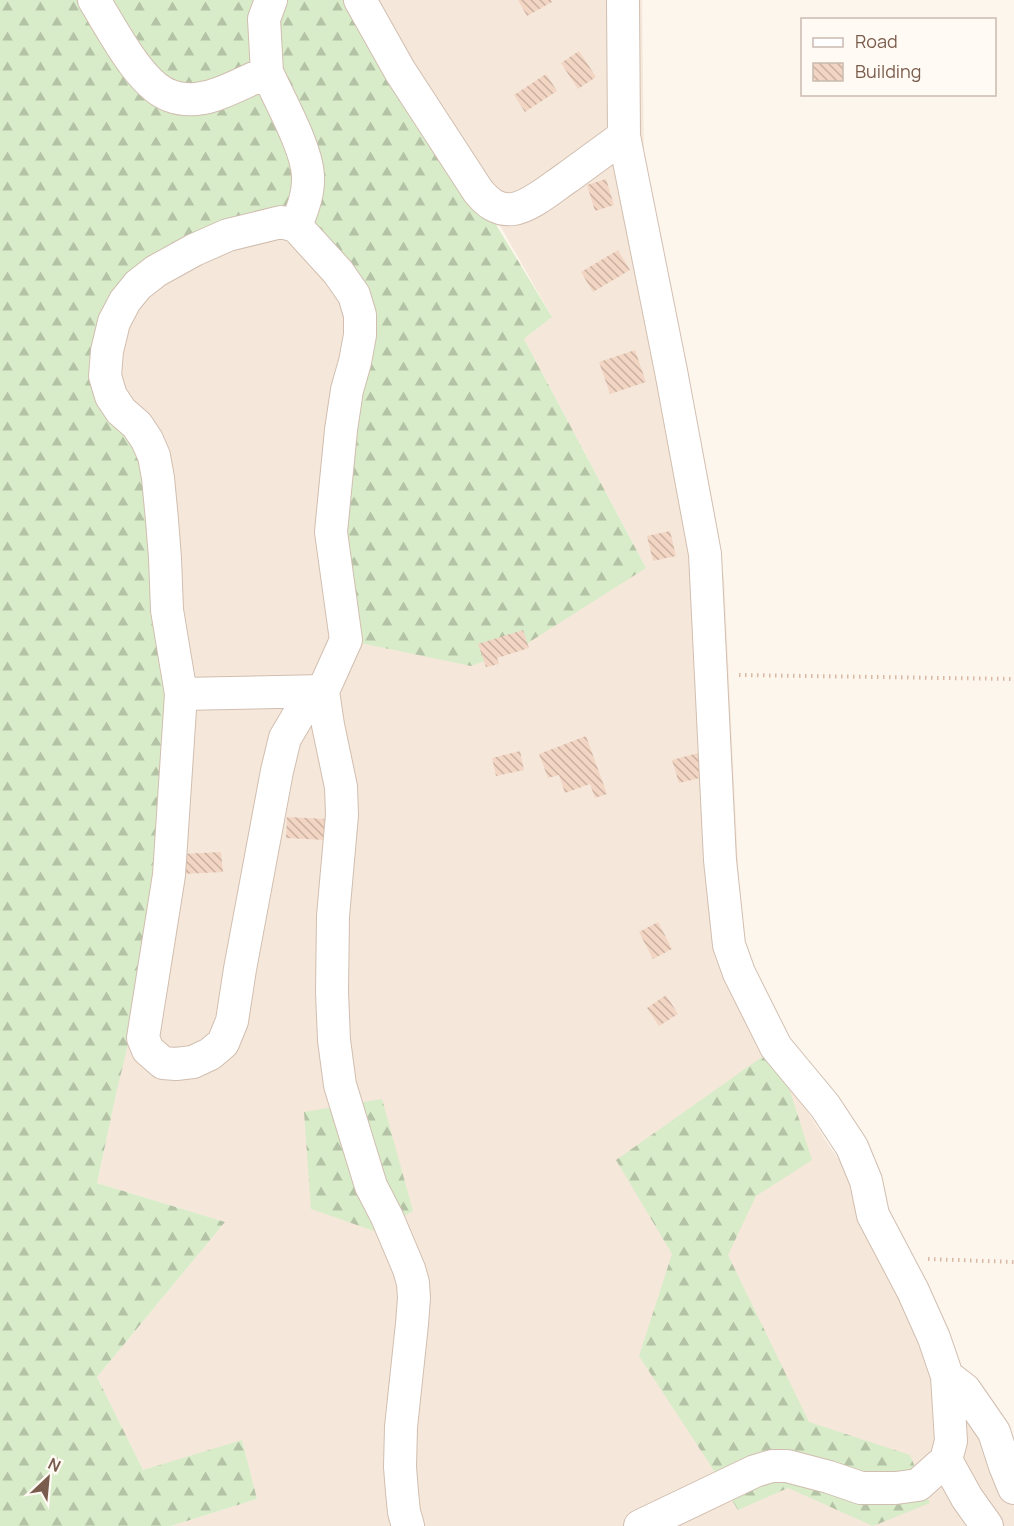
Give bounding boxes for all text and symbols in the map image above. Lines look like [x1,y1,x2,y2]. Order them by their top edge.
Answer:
legend [801,18,996,96]
text: Road [855,29,898,53]
text: Building [855,59,921,83]
north arrow [18,1448,78,1508]
text: N [45,1452,65,1477]

